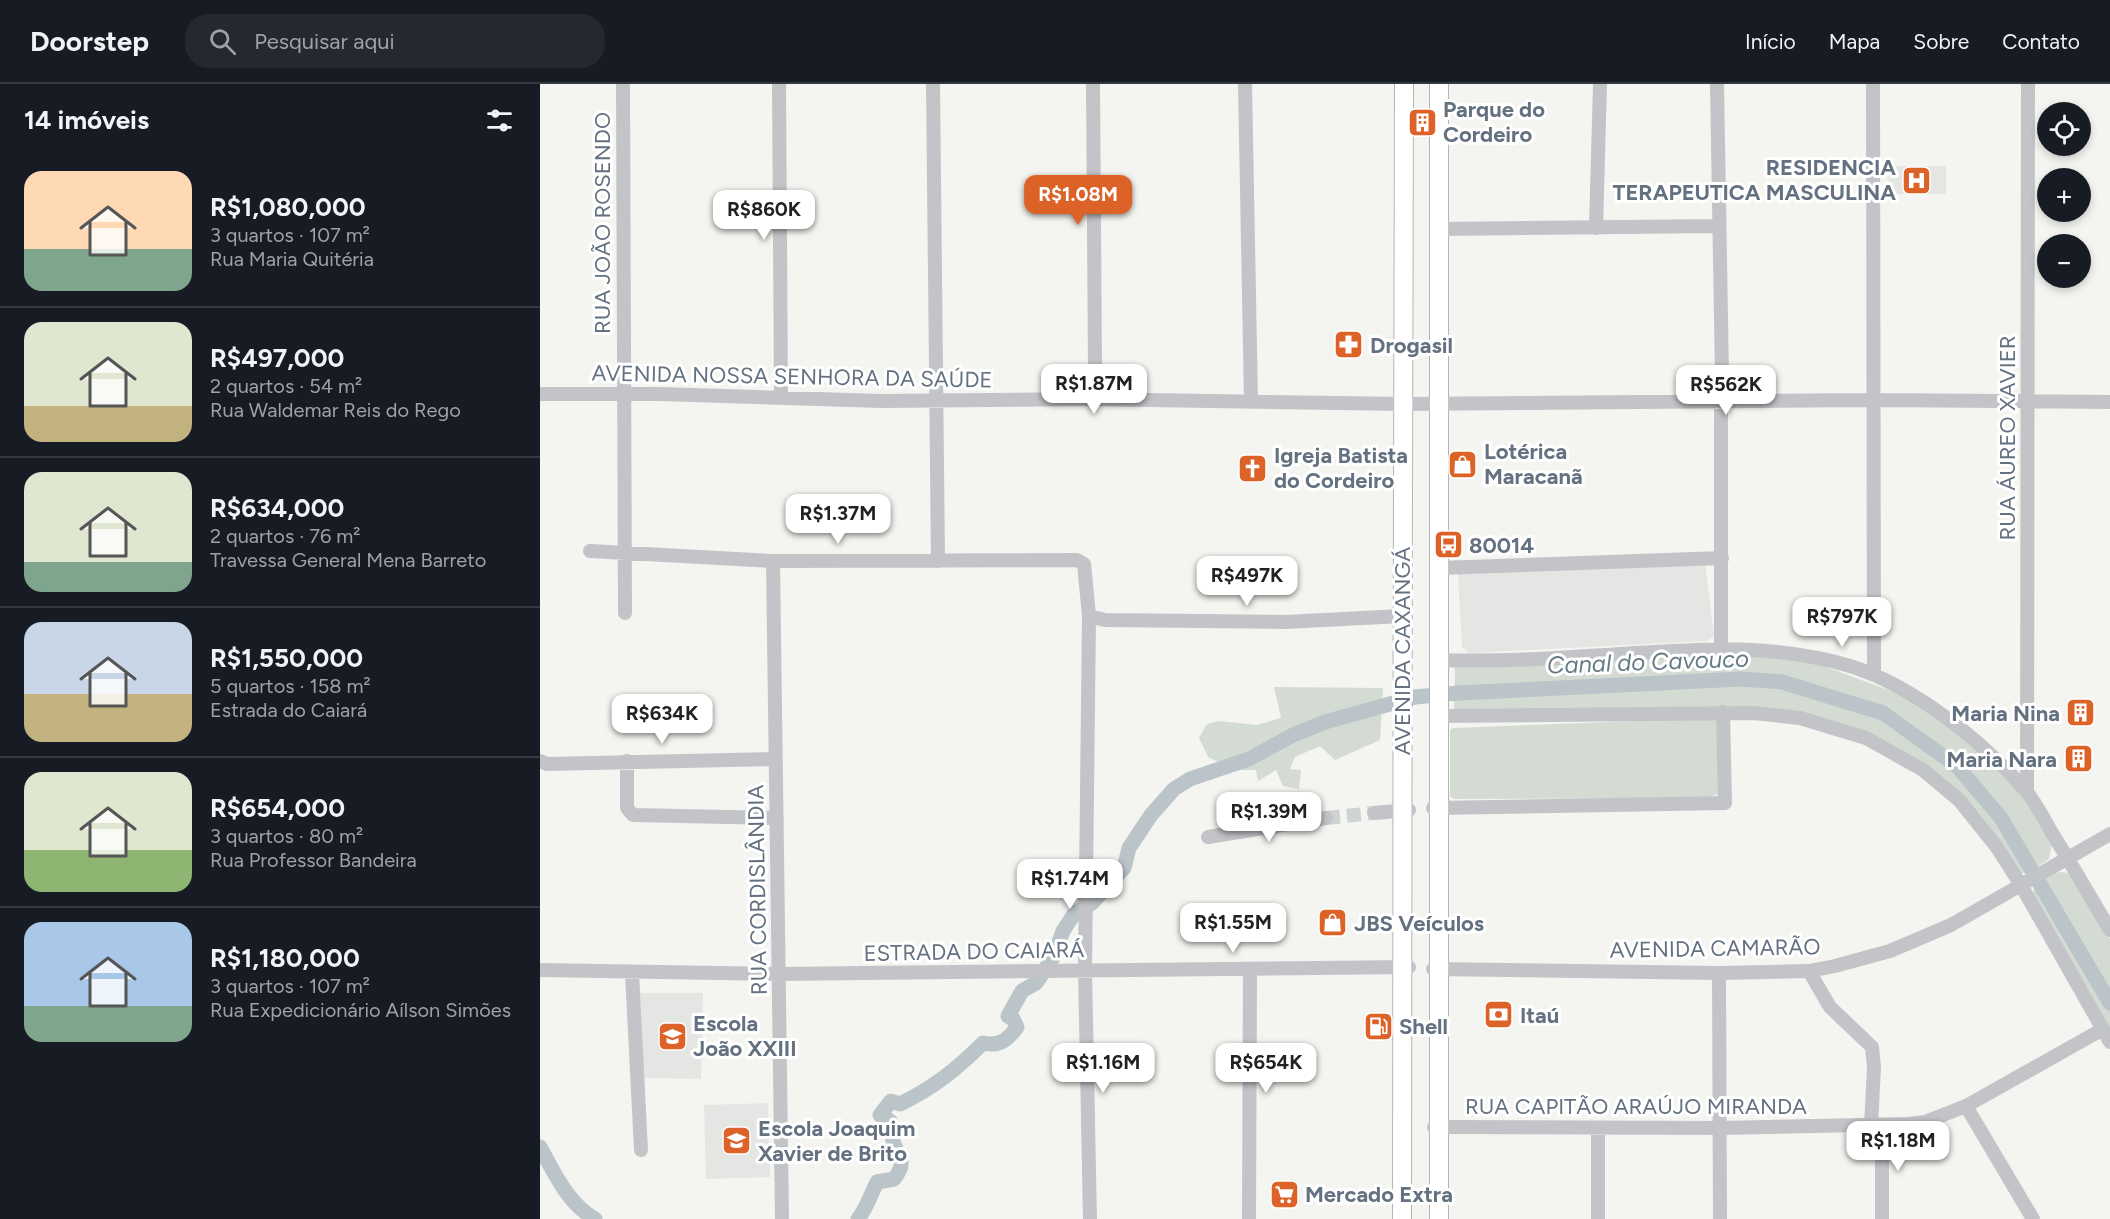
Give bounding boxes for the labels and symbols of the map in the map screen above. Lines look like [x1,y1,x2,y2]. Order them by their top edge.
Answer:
place label: Parque do Cordeiro [1443,96,1545,148]
building icon: Parque do Cordeiro [1406,106,1438,138]
street label: RUA JOÃO ROSENDO [589,112,616,334]
place label: RESIDENCIA TERAPEUTICA MASCULINA [1613,154,1896,206]
hospital icon: RESIDENCIA TERAPEUTICA MASCULINA [1901,164,1933,196]
pin: R$1.08M [1023,175,1133,226]
pin: R$860K [715,190,813,241]
pharmacy icon: Drogasil [1333,329,1365,361]
place label: Drogasil [1370,332,1453,359]
street label: RUA ÁUREO XAVIER [1994,336,2021,540]
street label: AVENIDA NOSSA SENHORA DA SAÚDE [591,360,993,393]
pin: R$1.87M [1039,364,1149,415]
pin: R$562K [1677,365,1775,416]
place label: Lotérica Maracanã [1484,438,1583,490]
place label: Igreja Batista do Cordeiro [1274,442,1408,494]
shop icon: Lotérica Maracanã [1447,448,1479,480]
church icon: Igreja Batista do Cordeiro [1237,452,1269,484]
pin: R$1.37M [783,494,893,545]
bus stop icon: 80014 [1432,529,1464,561]
place label: 80014 [1469,532,1534,559]
street label: AVENIDA CAXANGÁ [1389,547,1416,755]
pin: R$497K [1198,556,1296,607]
pin: R$797K [1793,597,1891,648]
water label: Canal do Cavouco [1546,643,1750,680]
pin: R$634K [613,694,711,745]
building icon: Maria Nina [2065,697,2097,729]
place label: Maria Nina [1951,700,2060,727]
building icon: Maria Nara [2062,743,2094,775]
place label: Maria Nara [1947,746,2057,773]
street label: RUA CORDISLÂNDIA [742,785,773,995]
pin: R$1.39M [1214,792,1324,843]
pin: R$1.74M [1015,859,1125,910]
pin: R$1.55M [1178,903,1288,954]
shop icon: JBS Veículos [1317,907,1349,939]
place label: JBS Veículos [1354,910,1484,937]
street label: AVENIDA CAMARÃO [1609,933,1821,964]
street label: ESTRADA DO CAIARÁ [863,936,1085,967]
bank icon: Itaú [1483,999,1515,1031]
place label: Itaú [1520,1002,1559,1029]
place label: Escola João XXIII [693,1010,797,1062]
fuel station icon: Shell [1362,1010,1394,1042]
place label: Shell [1399,1013,1448,1040]
school or university icon: Escola João XXIII [656,1020,688,1052]
pin: R$1.16M [1048,1043,1158,1094]
pin: R$654K [1217,1043,1315,1094]
street label: RUA CAPITÃO ARAÚJO MIRANDA [1465,1093,1807,1120]
place label: Escola Joaquim Xavier de Brito [758,1115,916,1167]
pin: R$1.18M [1843,1121,1953,1172]
school or university icon: Escola Joaquim Xavier de Brito [721,1125,753,1157]
supermarket icon: Mercado Extra [1268,1178,1300,1210]
place label: Mercado Extra [1305,1181,1453,1208]

